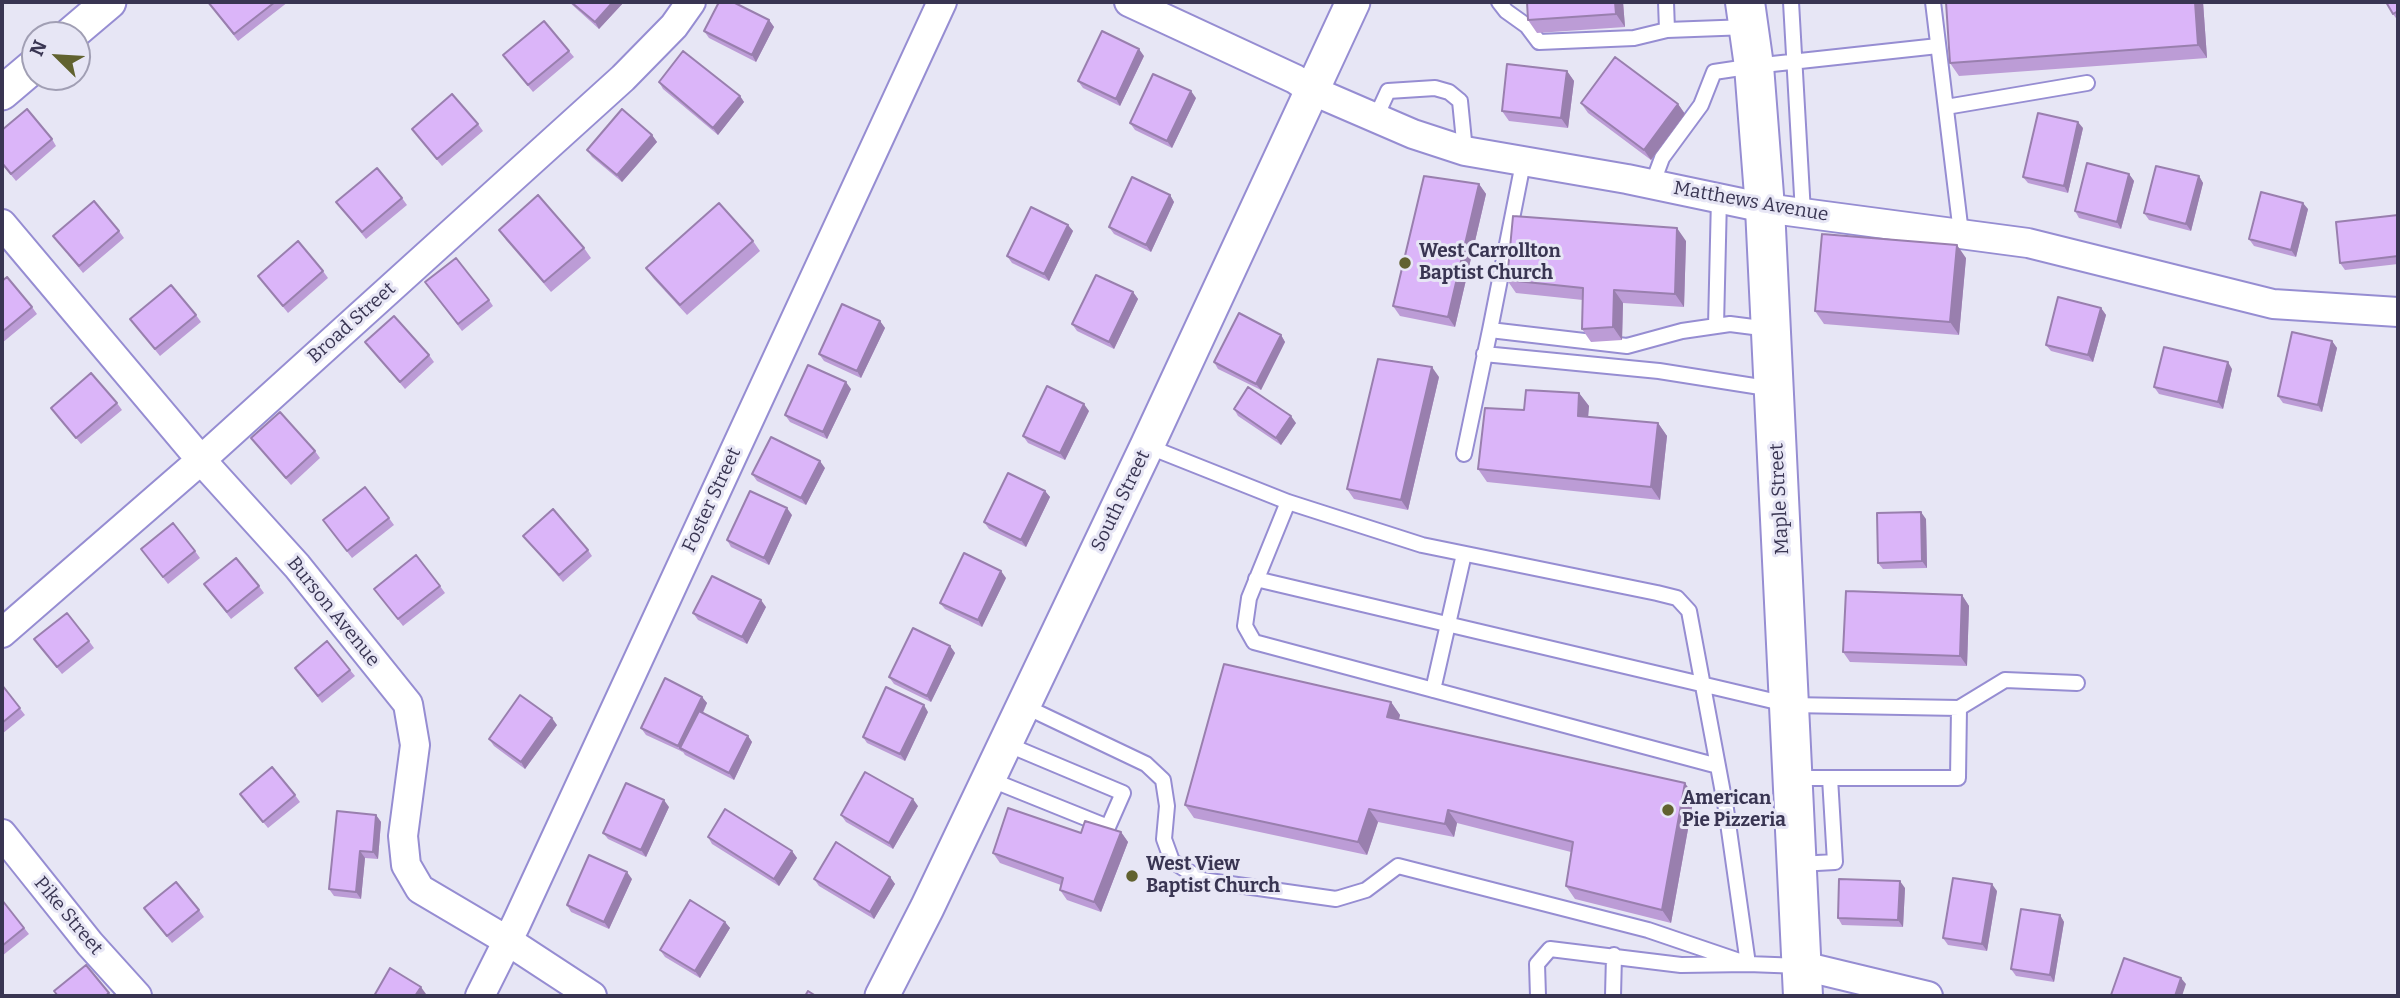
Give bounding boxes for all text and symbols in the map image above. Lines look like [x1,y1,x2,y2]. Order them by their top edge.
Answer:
north arrow [21,21,91,91]
text: N [25,37,52,59]
street label: Matthews Avenue [1672,177,1830,227]
place label: West Carrollton Baptist Church [1419,241,1561,285]
marker: West Carrollton Baptist Church [1397,255,1413,271]
street label: Broad Street [304,278,400,368]
street label: Maple Street [1766,443,1794,555]
street label: Foster Street [678,444,746,556]
street label: South Street [1087,447,1155,555]
street label: Burson Avenue [282,553,384,671]
place label: American Pie Pizzeria [1682,788,1786,832]
marker: American Pie Pizzeria [1660,802,1676,818]
place label: West View Baptist Church [1146,854,1280,898]
marker: West View Baptist Church [1124,868,1140,884]
street label: Pike Street [29,872,107,960]

